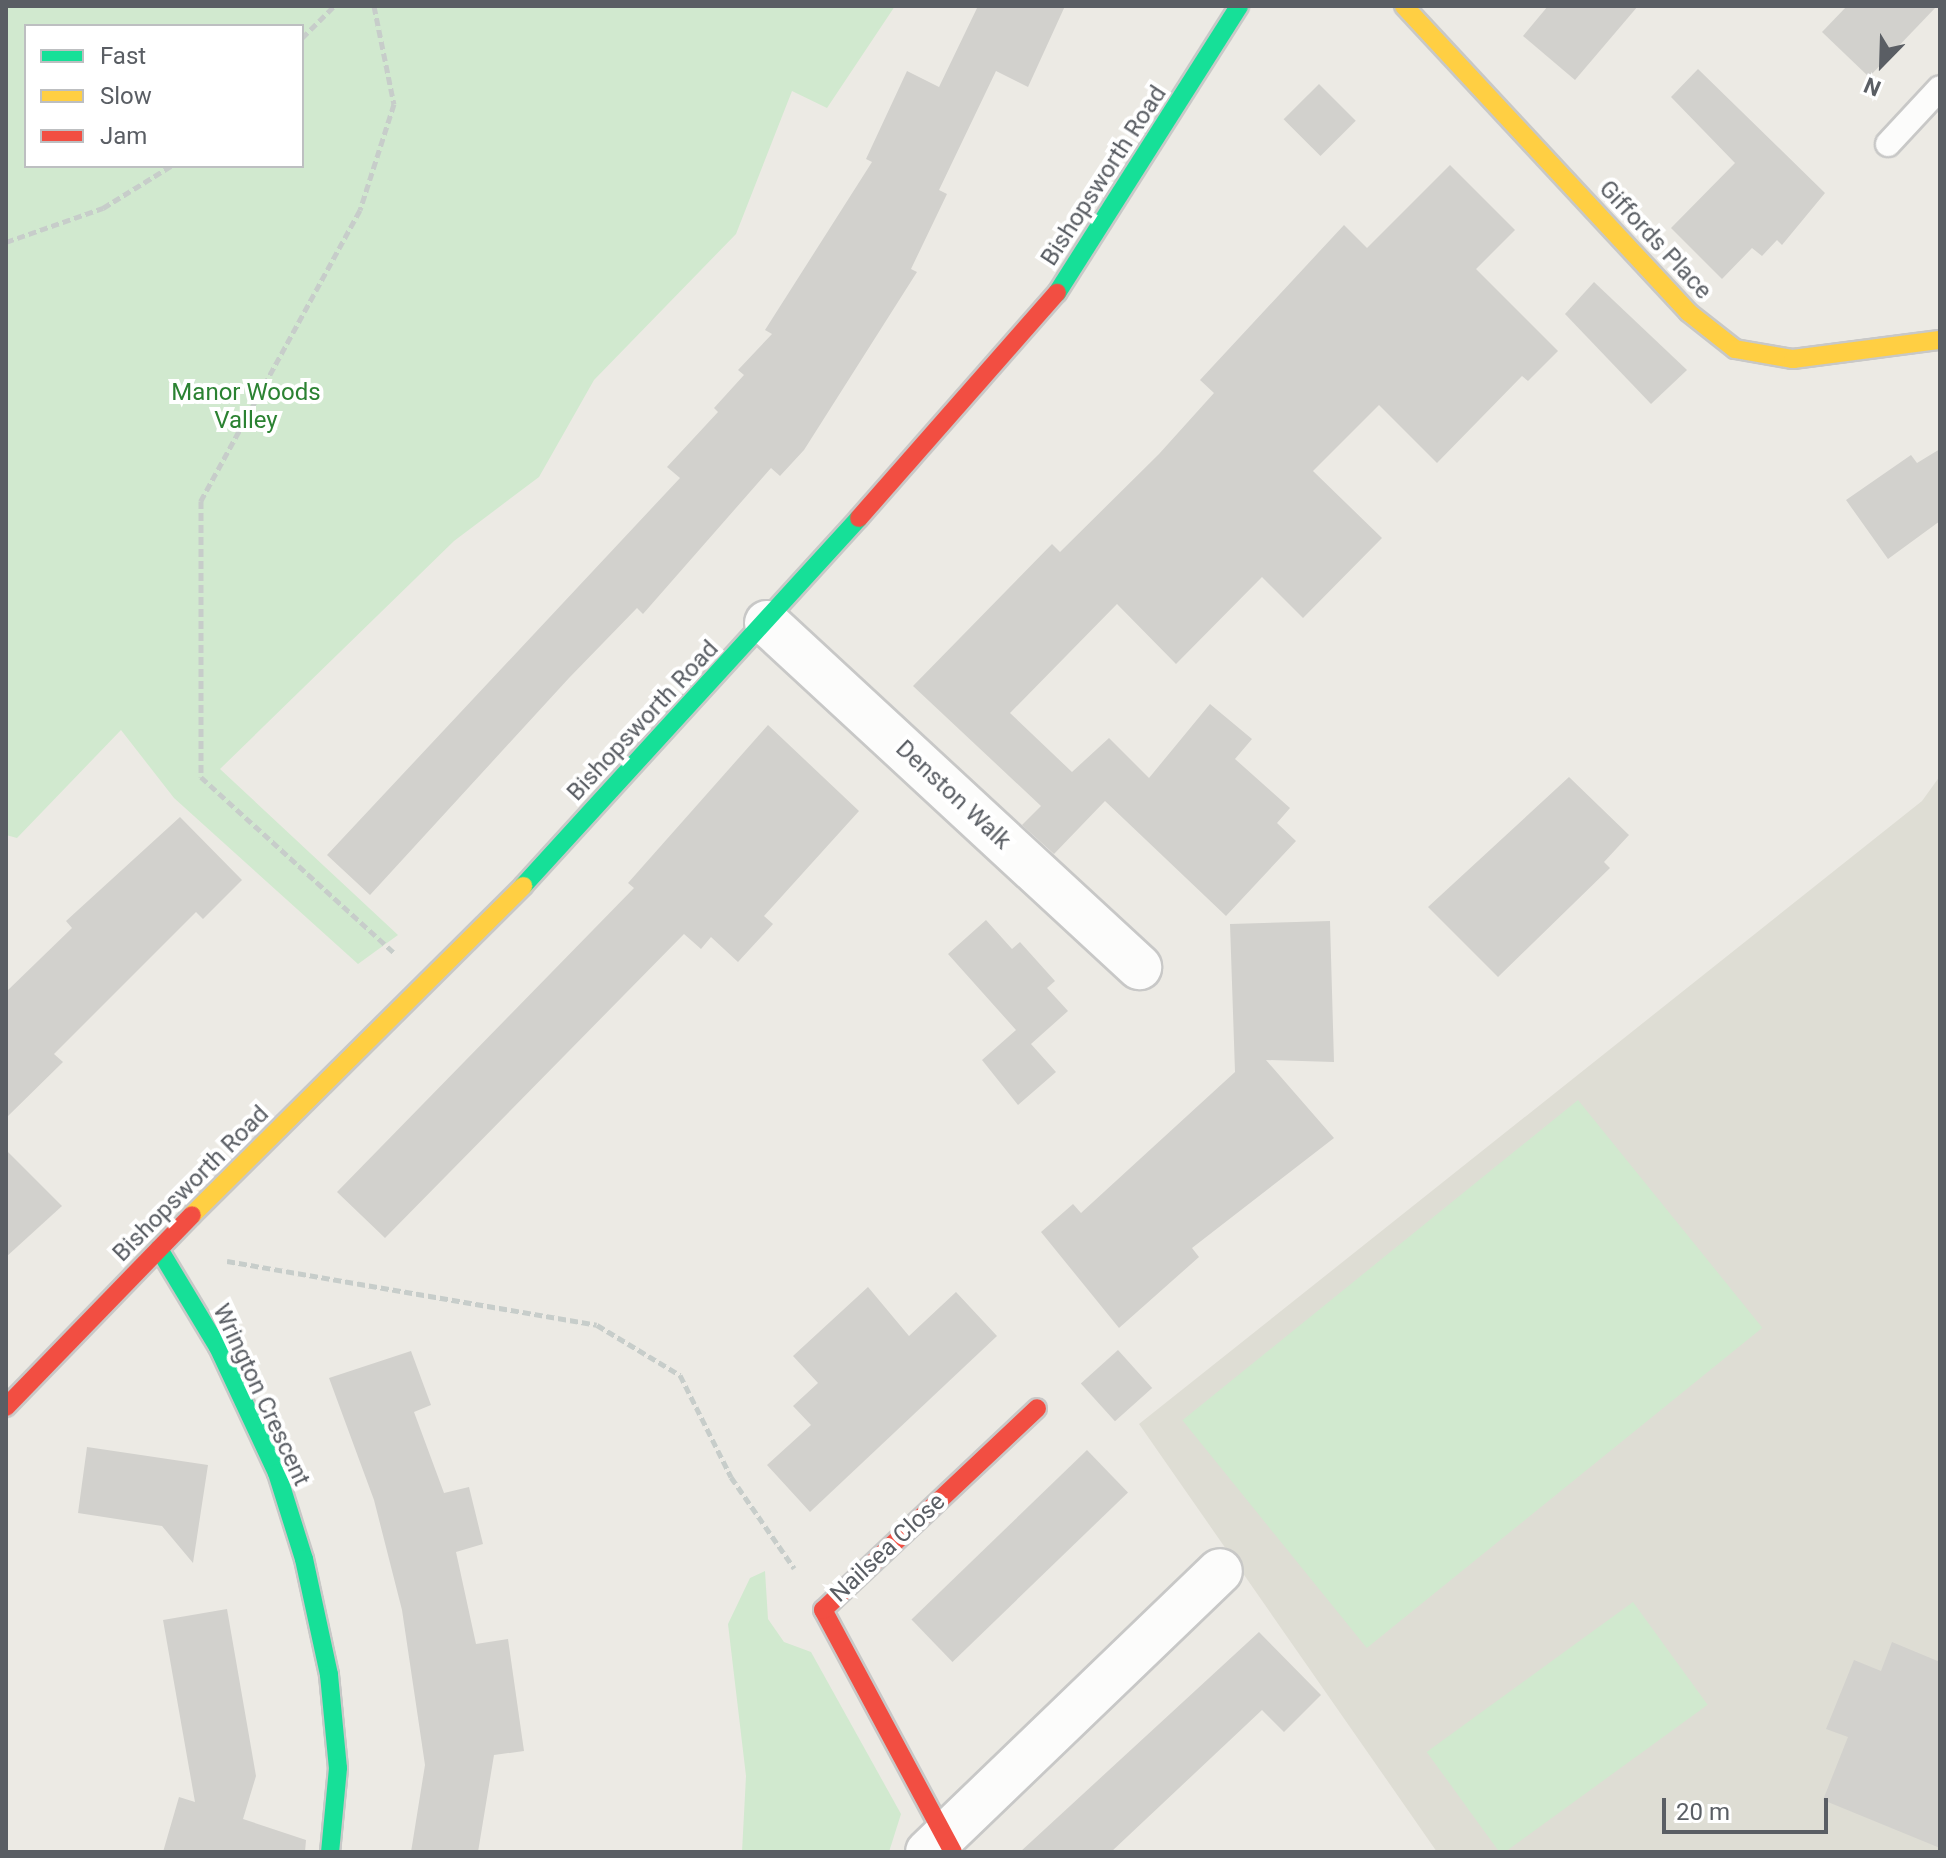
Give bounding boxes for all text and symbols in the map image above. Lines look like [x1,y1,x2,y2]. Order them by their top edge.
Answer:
legend [24,24,304,168]
north arrow [1842,24,1922,104]
text: Fast [100,42,146,70]
text: N [1860,72,1884,101]
street label: Bishopsworth Road [1035,81,1173,271]
text: Slow [100,82,152,110]
text: Jam [100,122,147,150]
street label: Giffords Place [1593,175,1717,305]
park label: Manor Woods Valley [171,379,321,435]
street label: Bishopsworth Road [561,635,725,807]
street label: Denston Walk [890,734,1016,856]
street label: Bishopsworth Road [107,1100,275,1268]
street label: Wrington Crescent [206,1300,316,1490]
street label: Nailsea Close [825,1488,951,1608]
scale bar [1666,1782,1832,1832]
text: 20 m [1676,1798,1730,1826]

